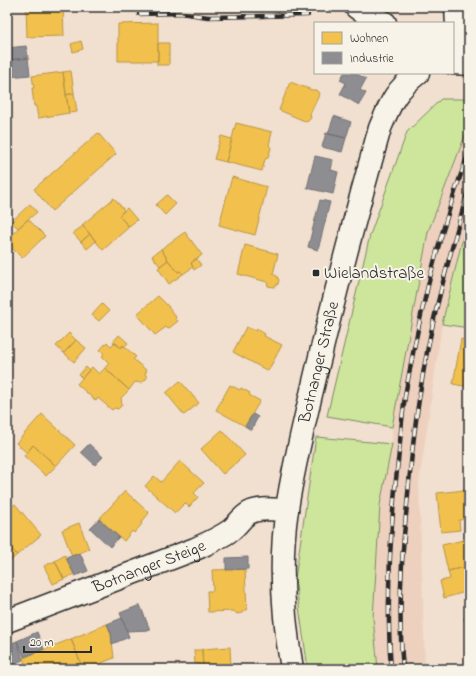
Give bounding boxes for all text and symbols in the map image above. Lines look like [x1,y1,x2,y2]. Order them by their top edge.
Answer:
legend [314,22,454,74]
text: Wohnen [350,30,388,48]
text: Industrie [350,50,394,68]
place label: Wielandstraße [324,261,424,286]
marker: Wielandstraße [311,268,321,278]
street label: Botnanger Straße [292,298,346,426]
street label: Botnanger Steige [88,533,210,600]
scale bar [24,628,91,654]
text: 20 m [30,634,53,652]

